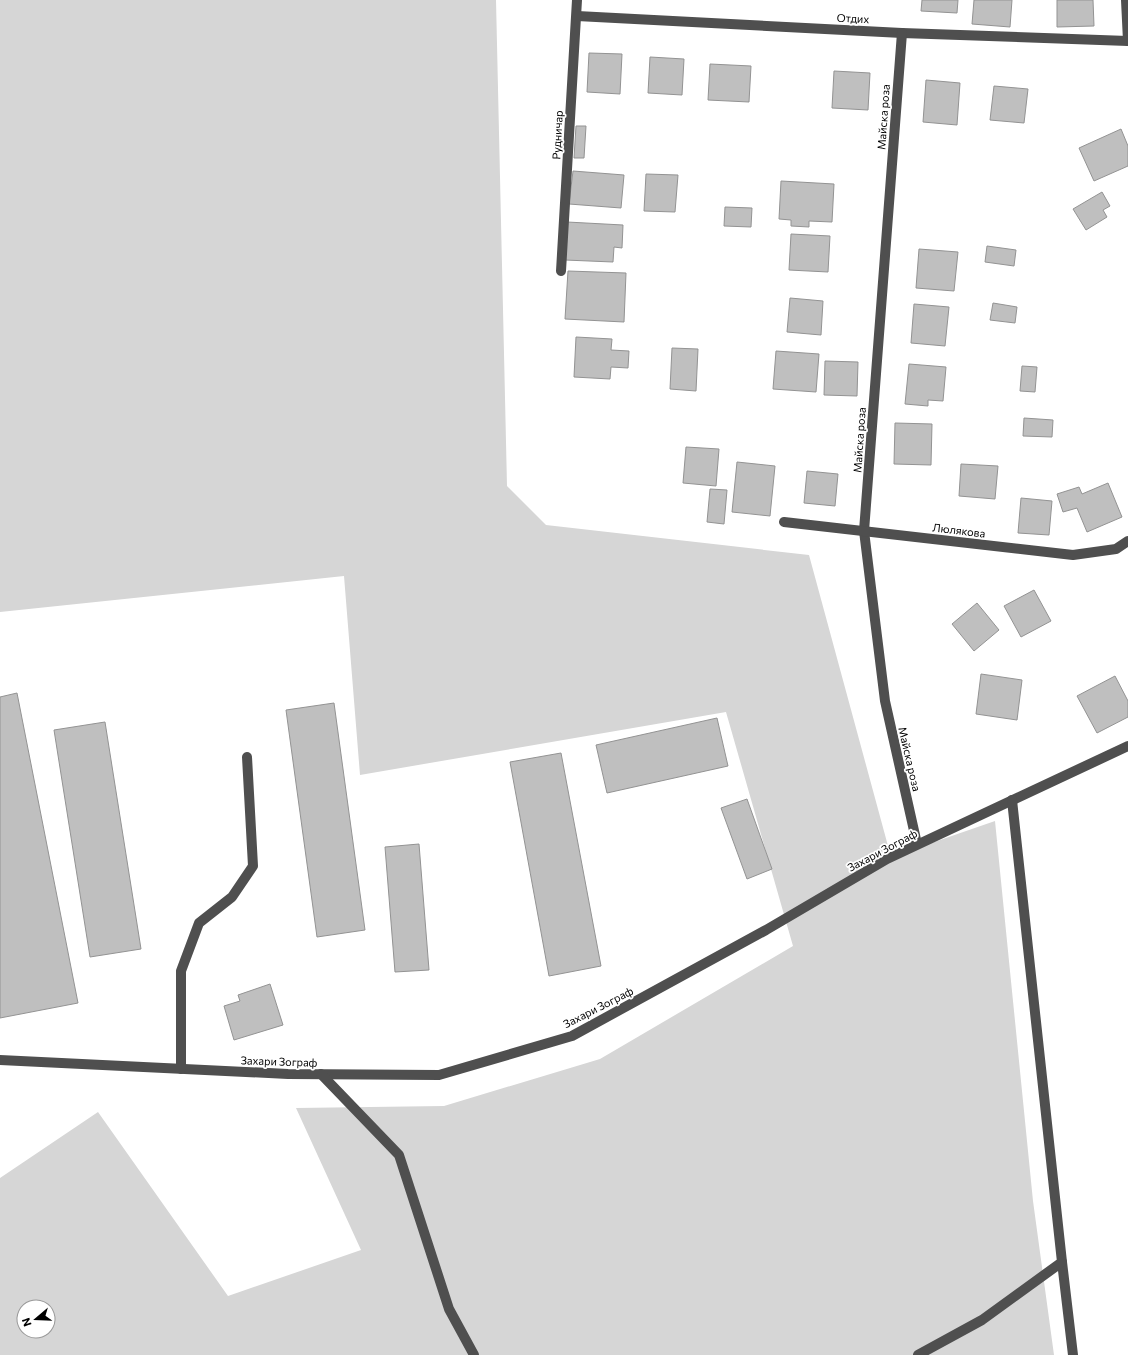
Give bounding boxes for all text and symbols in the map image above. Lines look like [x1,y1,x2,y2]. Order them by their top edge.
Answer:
street label: Отдих [836,11,870,25]
street label: Майска роза [874,84,892,150]
street label: Рудничар [549,110,565,160]
street label: Майска роза [850,407,868,473]
street label: Люлякова [932,520,986,540]
street label: Майска роза [896,726,924,792]
street label: Захари Зограф [845,826,919,874]
street label: Захари Зограф [561,984,636,1030]
street label: Захари Зограф [240,1053,318,1069]
north arrow [16,1299,56,1339]
text: N [19,1316,34,1328]

